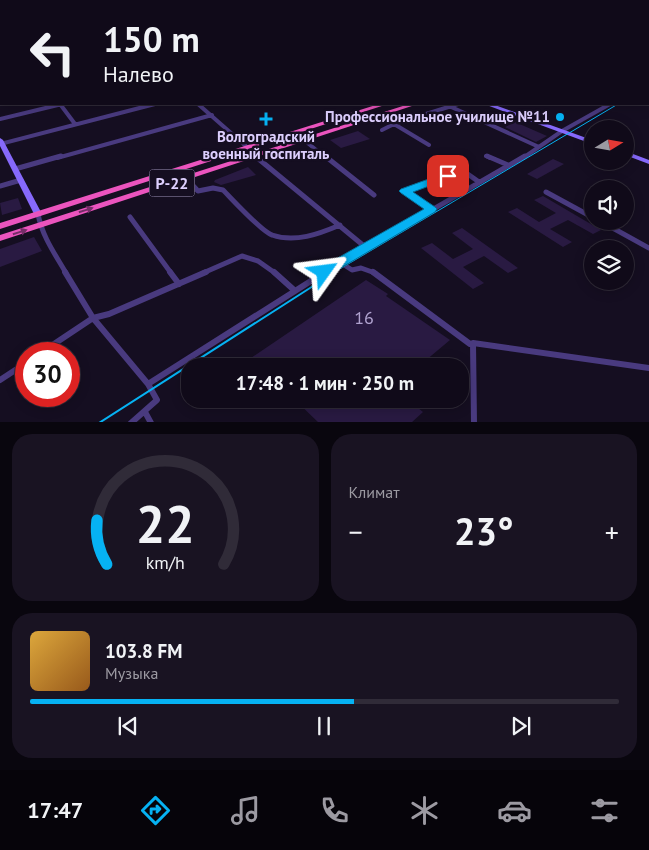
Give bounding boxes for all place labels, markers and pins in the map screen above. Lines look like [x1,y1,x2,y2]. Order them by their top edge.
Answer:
place label: Профессиональное училище №11 [325,107,550,126]
marker: Профессиональное училище №11 [554,111,566,123]
marker: Волгоградский военный госпиталь [259,112,273,126]
place label: Волгоградский военный госпиталь [203,127,330,163]
pin [427,155,469,197]

